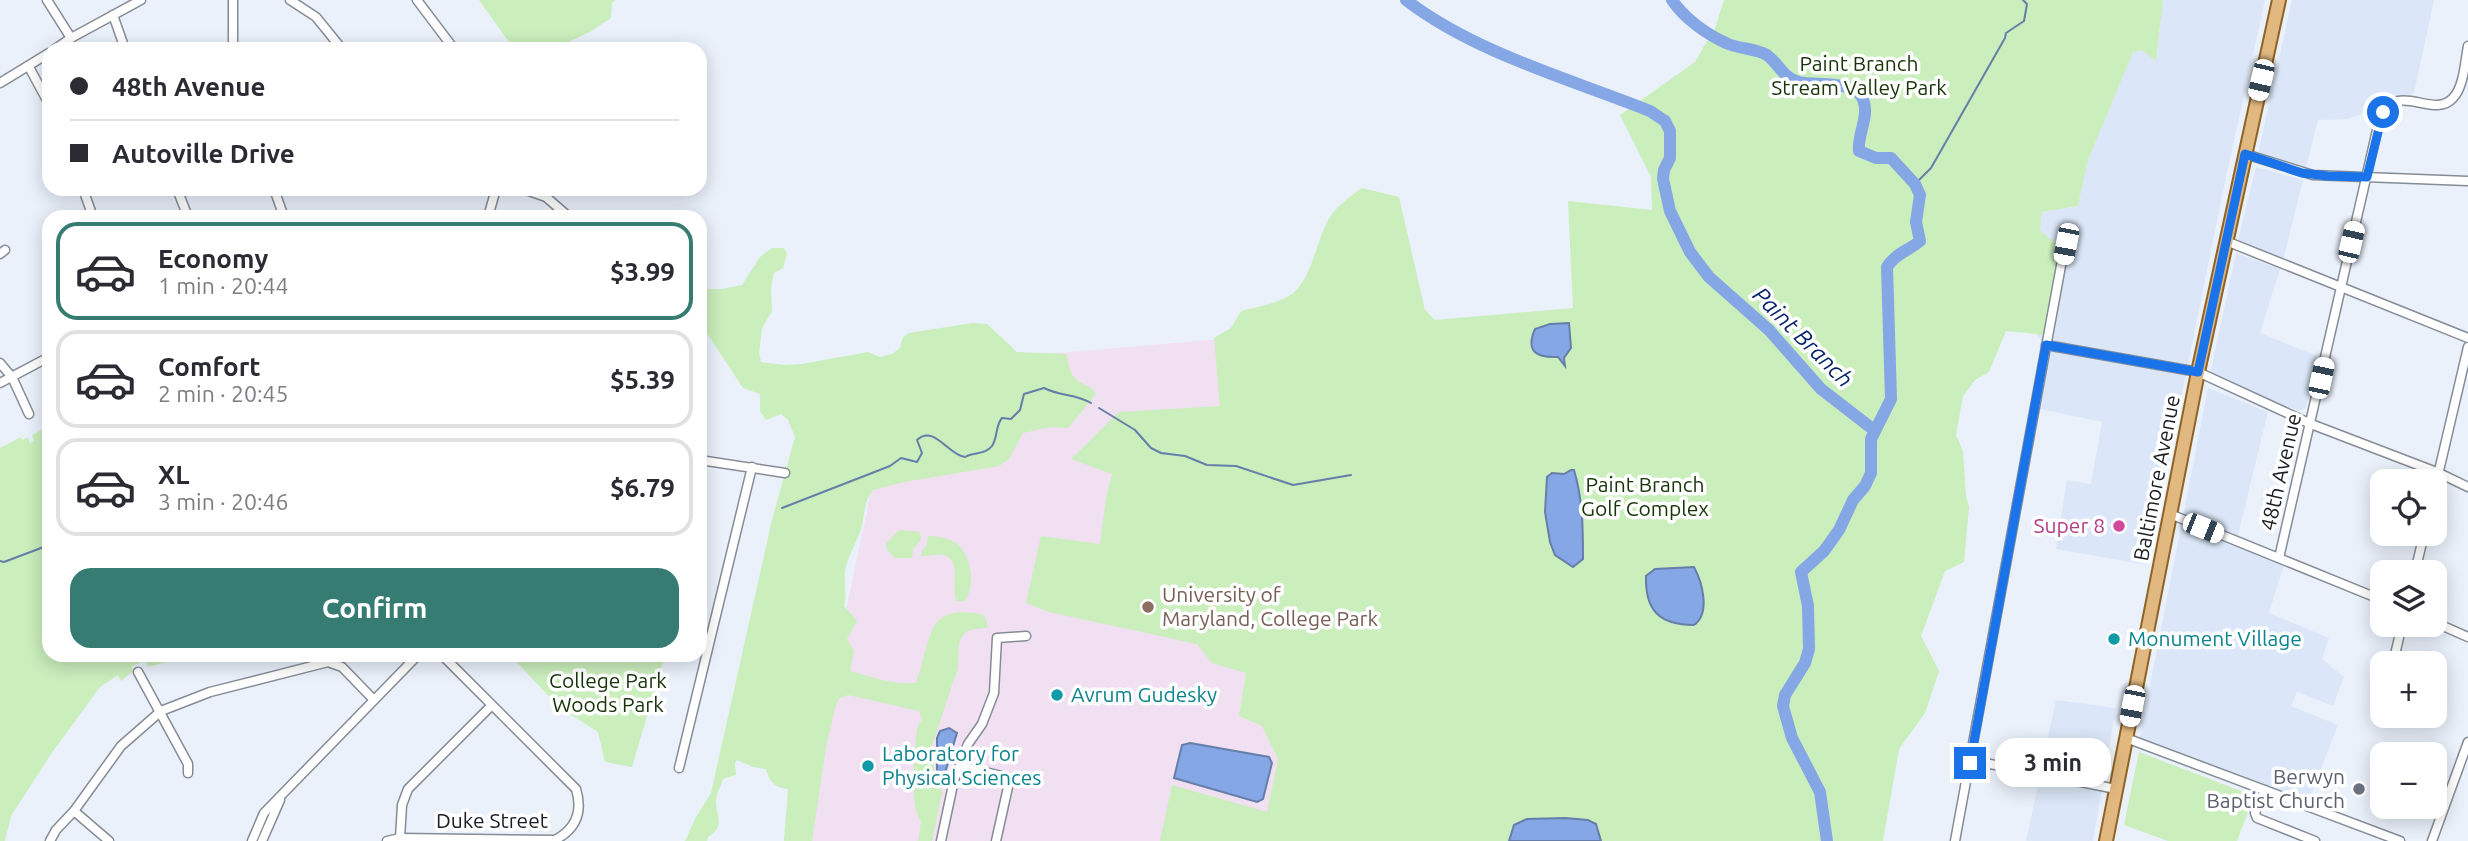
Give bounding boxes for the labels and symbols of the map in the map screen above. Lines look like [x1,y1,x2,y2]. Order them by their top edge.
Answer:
park label: Paint Branch Stream Valley Park [1771,51,1947,99]
car [2247,57,2276,103]
route start [2367,96,2399,128]
car [2337,219,2366,265]
car [2052,221,2081,267]
water label: Paint Branch [1748,282,1858,392]
car [2307,355,2336,401]
street label: Baltimore Avenue [2128,393,2184,563]
street label: 48th Avenue [2255,411,2305,533]
park label: Paint Branch Golf Complex [1581,472,1709,520]
car [2180,510,2227,546]
place label: Super 8 [2034,513,2105,537]
marker: Super 8 [2111,518,2127,534]
place label: University of Maryland, College Park [1162,582,1379,630]
marker: University of Maryland, College Park [1140,599,1156,615]
place label: Monument Village [2128,626,2302,650]
marker: Monument Village [2106,631,2122,647]
park label: College Park Woods Park [549,668,667,716]
place label: Avrum Gudesky [1071,682,1217,706]
car [2118,683,2147,729]
marker: Avrum Gudesky [1049,687,1065,703]
callout: 3 min [1994,738,2110,788]
place label: Laboratory for Physical Sciences [882,741,1041,789]
route end [1954,747,1986,779]
marker: Laboratory for Physical Sciences [860,758,876,774]
place label: Berwyn Baptist Church [2207,764,2345,812]
marker: Berwyn Baptist Church [2351,781,2367,797]
street label: Duke Street [436,808,548,832]

